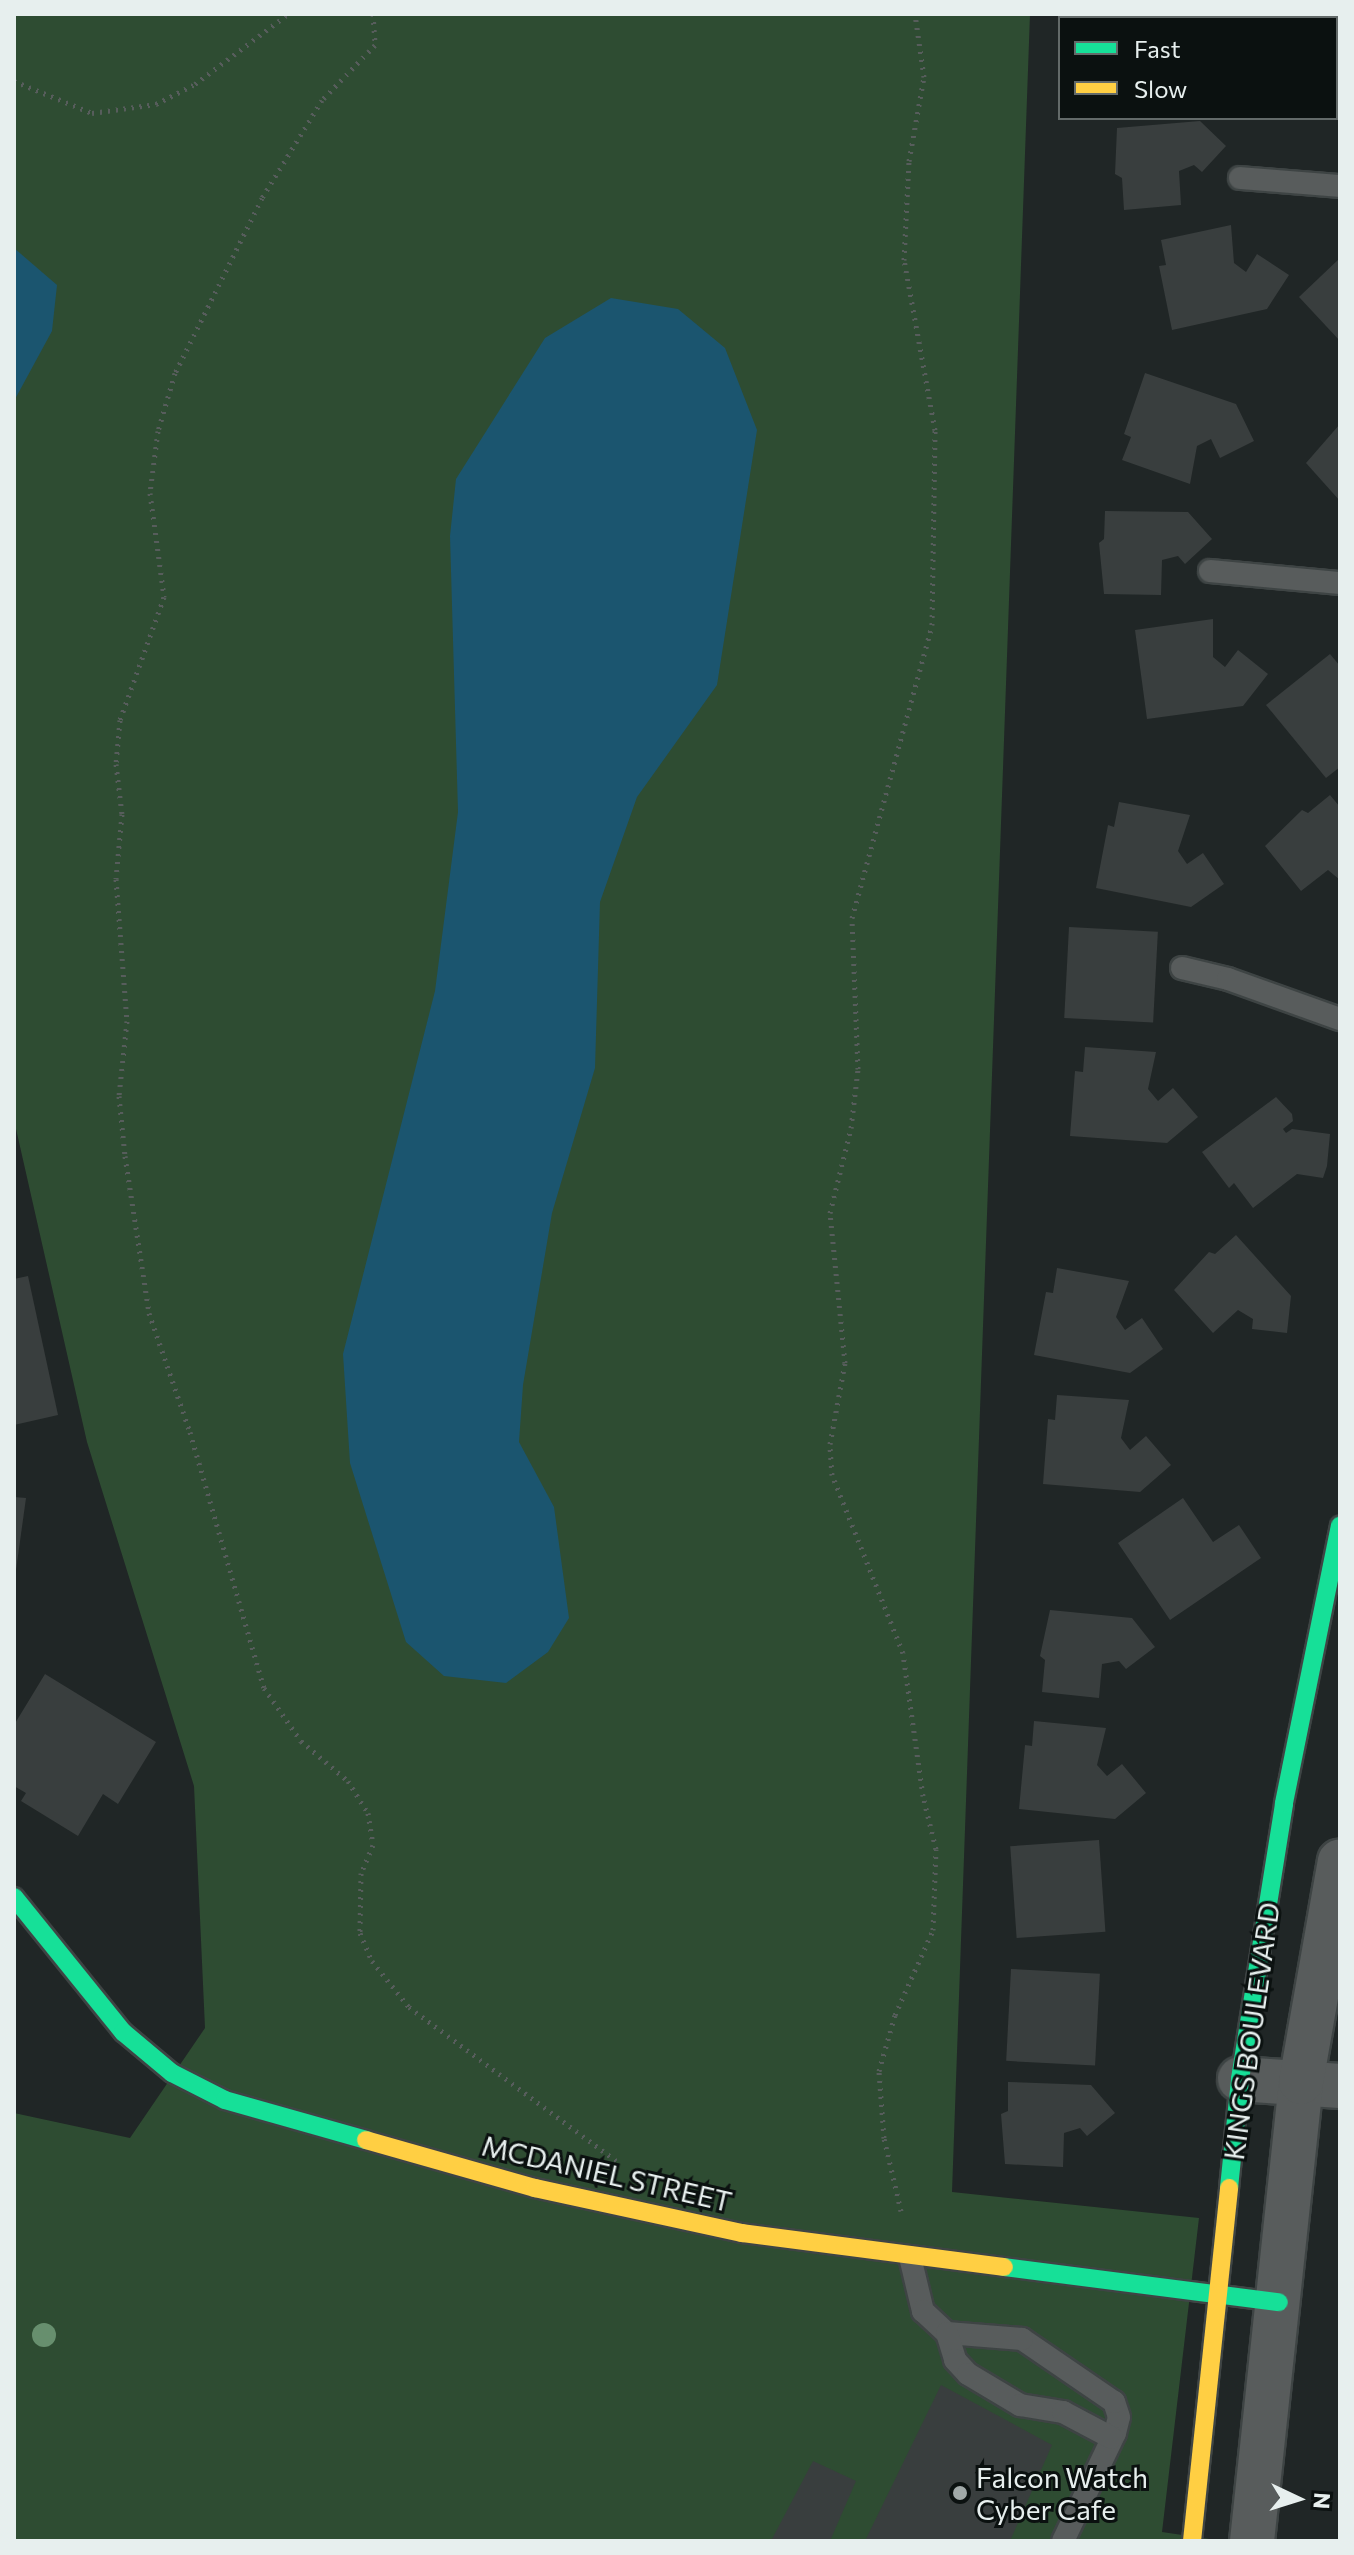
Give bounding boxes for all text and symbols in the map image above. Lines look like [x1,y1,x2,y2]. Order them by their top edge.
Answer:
legend [1058,16,1338,120]
text: Fast [1134,34,1181,63]
text: Slow [1134,74,1187,103]
street label: KINGS BOULEVARD [1216,1900,1286,2162]
street label: MCDANIEL STREET [479,2128,735,2218]
north arrow [1258,2459,1338,2539]
place label: Falcon Watch Cyber Cafe [976,2460,1148,2526]
marker: Falcon Watch Cyber Cafe [951,2484,969,2502]
text: N [1308,2492,1336,2510]

